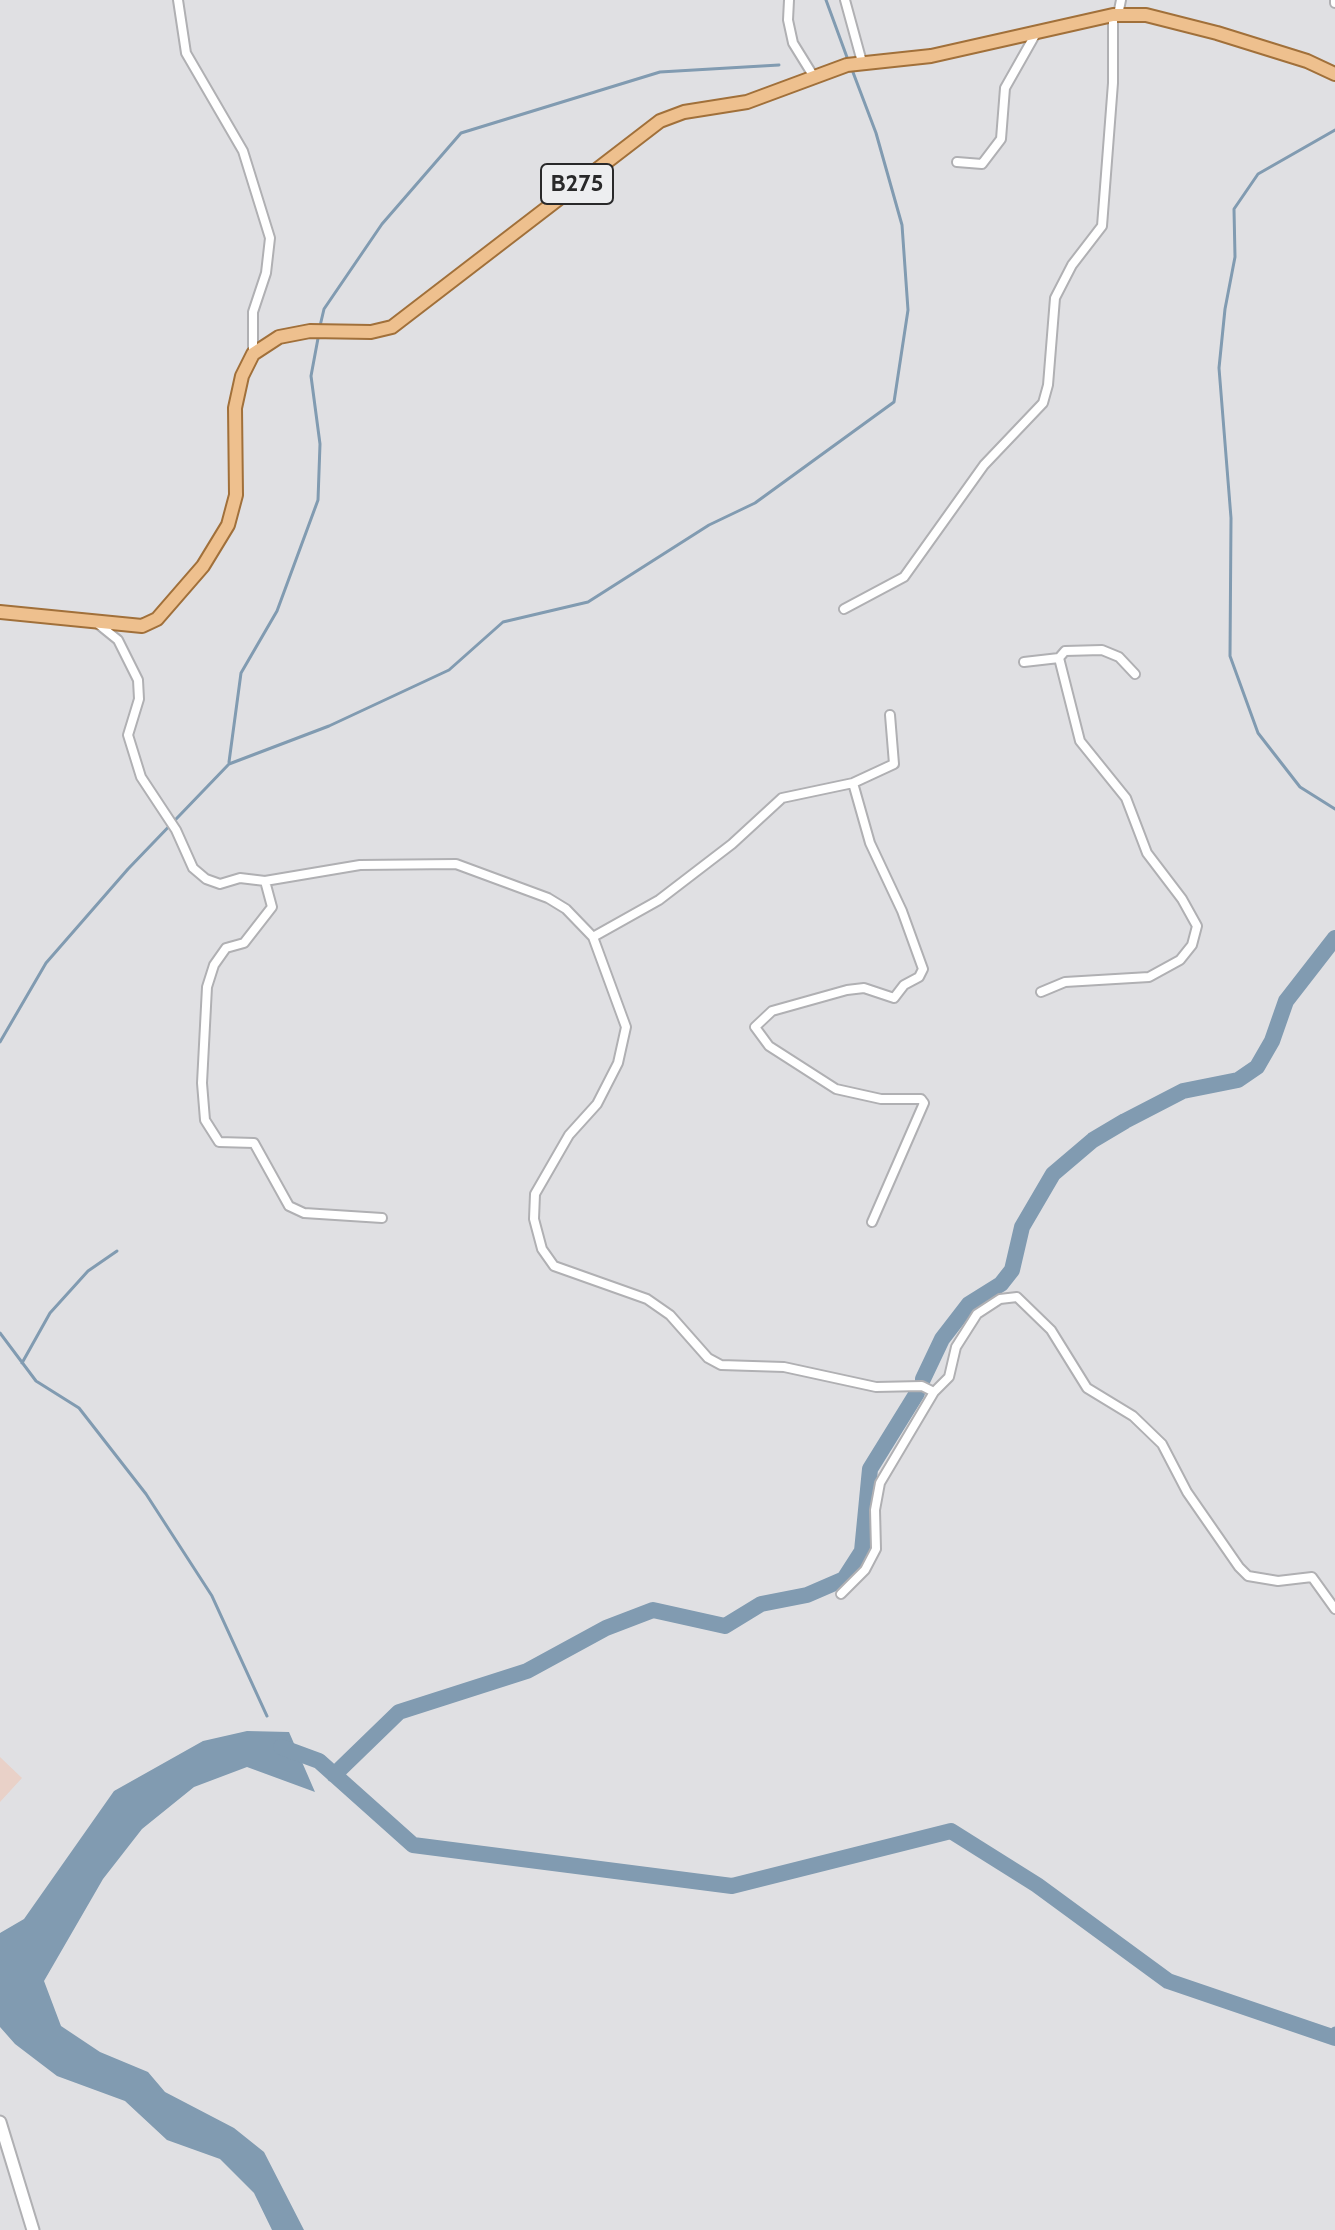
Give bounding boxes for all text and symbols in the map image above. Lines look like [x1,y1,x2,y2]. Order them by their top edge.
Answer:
road number: B275 [541,164,613,204]

